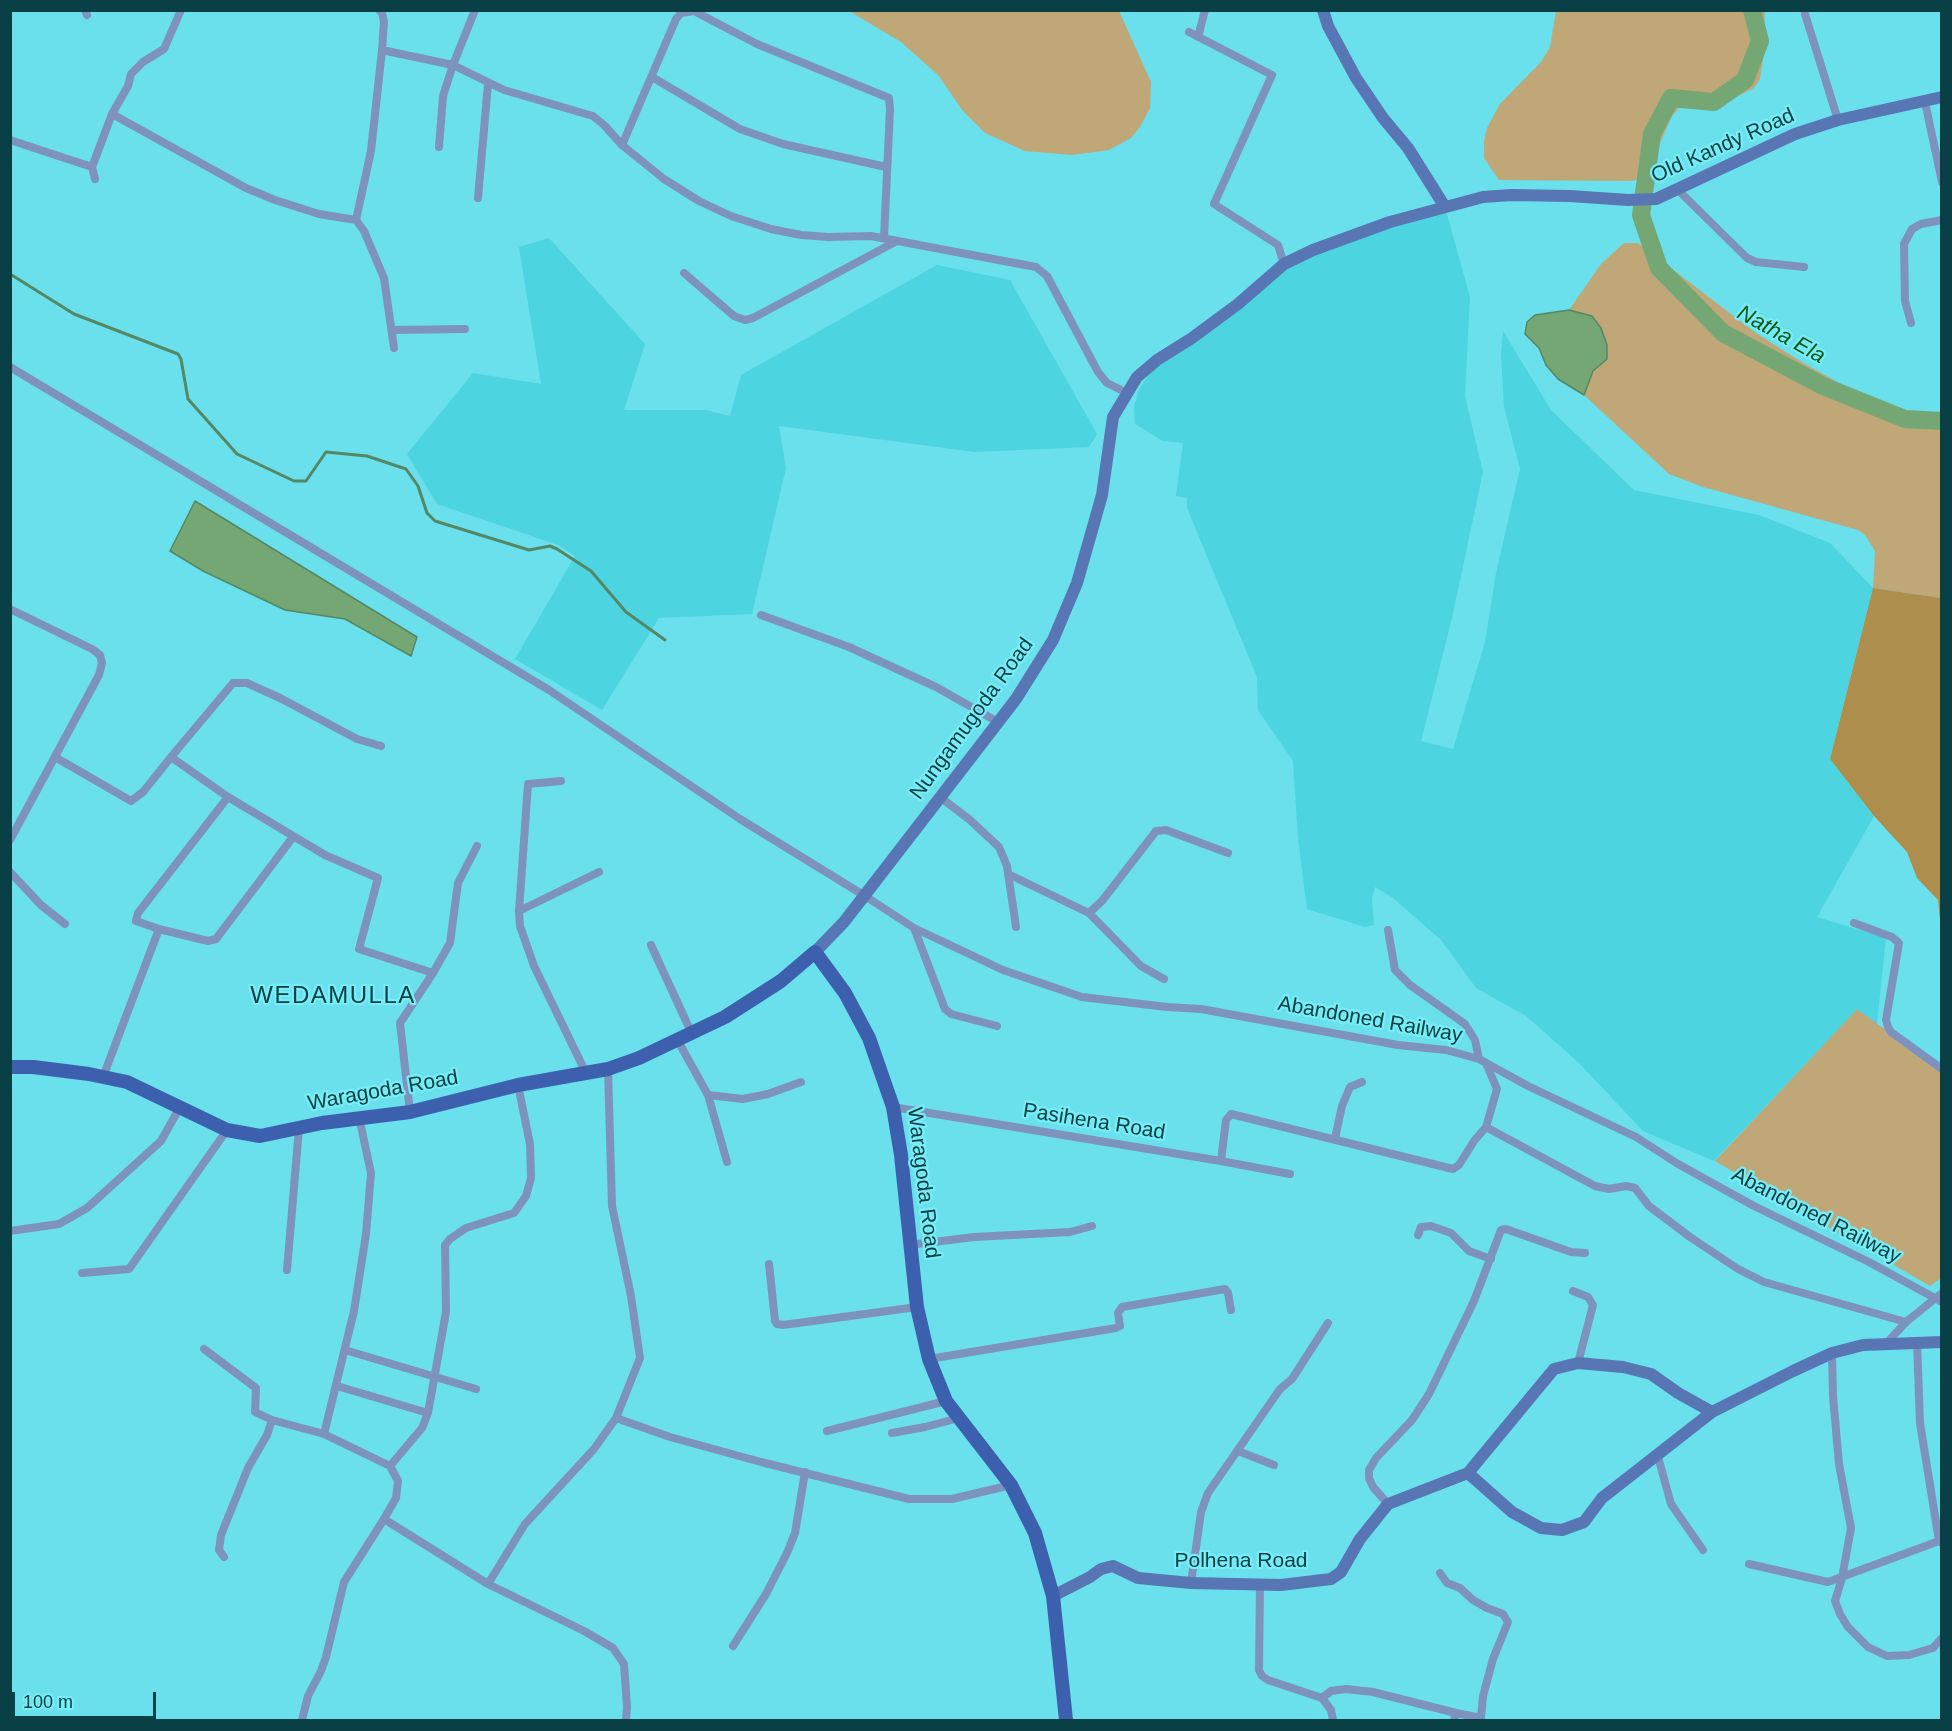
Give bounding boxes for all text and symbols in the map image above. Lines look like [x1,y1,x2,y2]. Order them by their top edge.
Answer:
street label: Old Kandy Road [1647,103,1799,189]
water label: Natha Ela [1732,300,1830,370]
street label: Nungamugoda Road [905,633,1039,805]
district label: WEDAMULLA [250,982,416,1010]
street label: Abandoned Railway [1276,991,1464,1049]
street label: Waragoda Road [306,1065,460,1117]
street label: Pasihena Road [1021,1098,1167,1146]
street label: Waragoda Road [901,1106,945,1260]
street label: Abandoned Railway [1727,1162,1905,1270]
street label: Polhena Road [1174,1548,1308,1574]
scale bar [15,1680,159,1718]
text: 100 m [23,1692,73,1712]

